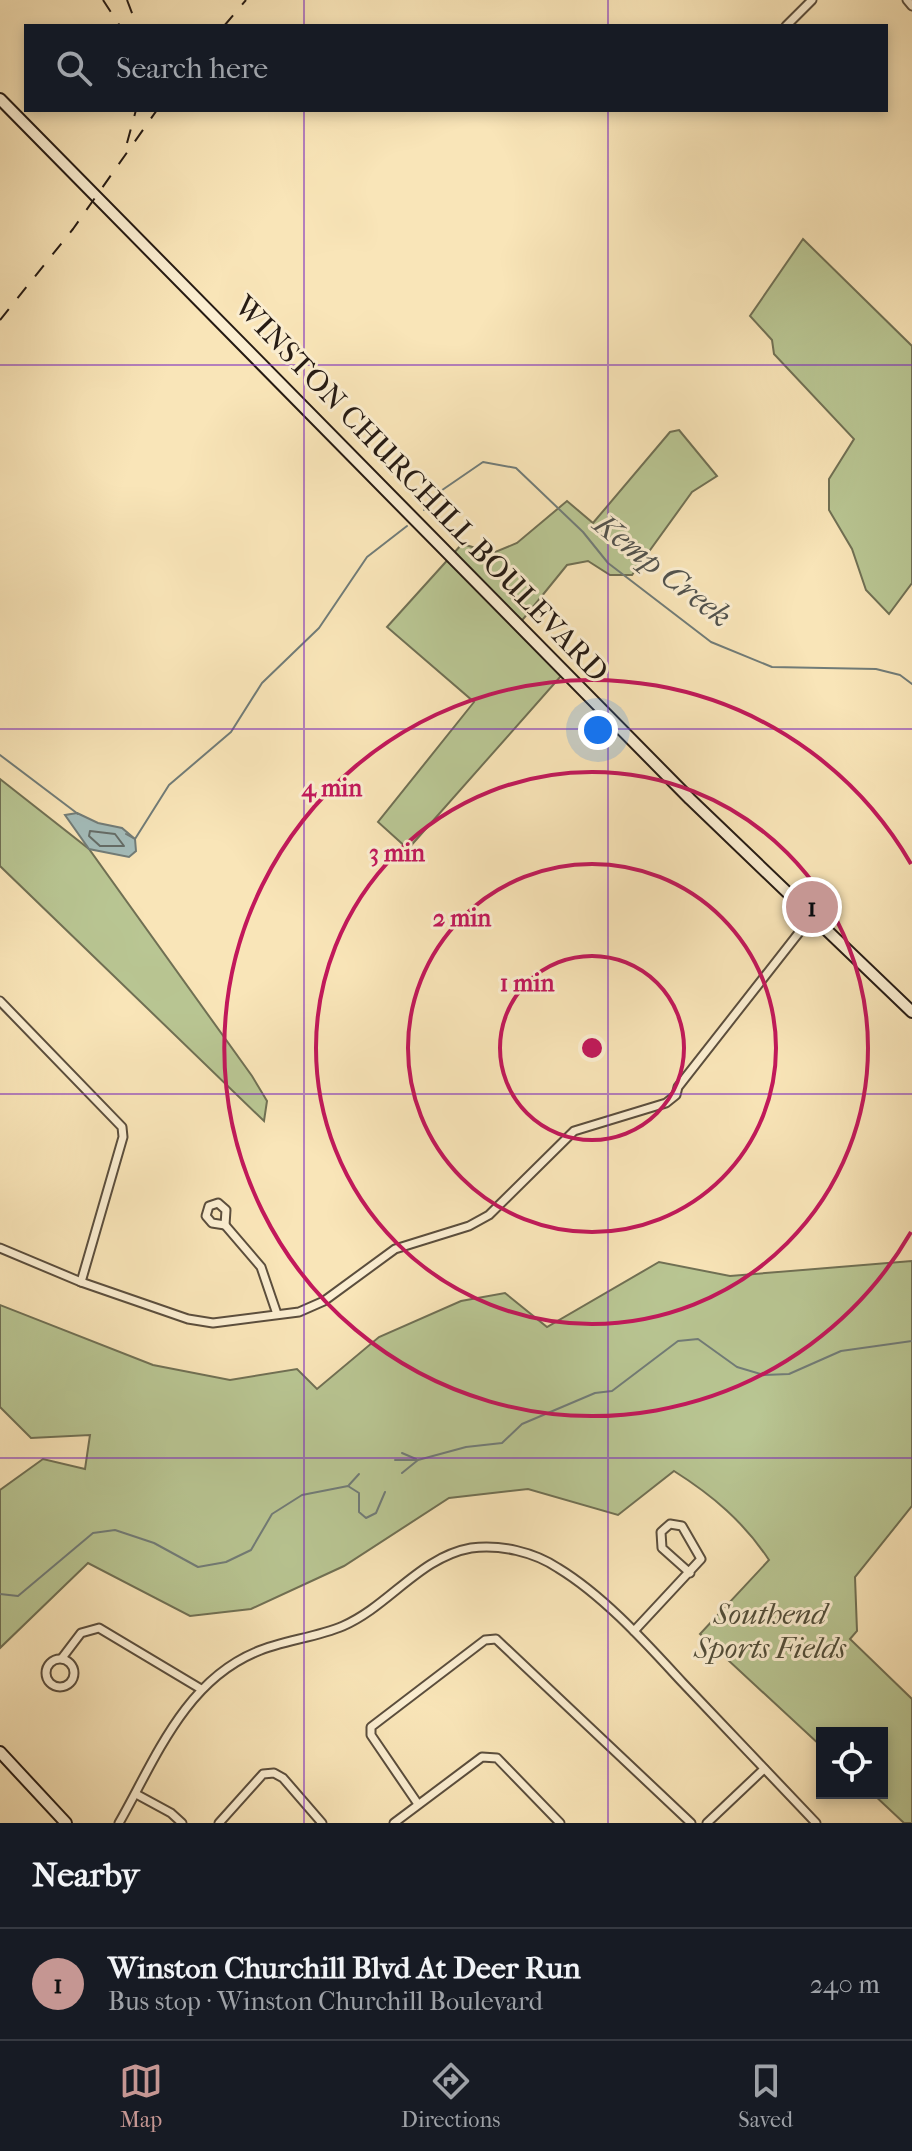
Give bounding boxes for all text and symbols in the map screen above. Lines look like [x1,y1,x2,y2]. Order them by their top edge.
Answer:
search box [24,24,888,112]
icon: search [52,46,96,90]
text: Search here [116,51,268,86]
street label: WINSTON CHURCHILL BOULEVARD [226,288,615,689]
water label: Kemp Creek [586,504,739,635]
your location [578,710,618,750]
text: 4 min [301,774,363,803]
text: 3 min [369,839,426,867]
pin: 1 [786,877,838,937]
text: 2 min [433,904,492,932]
text: 1 min [500,969,555,997]
centre of rings [578,1034,606,1062]
park label: Southend Sports Fields [693,1597,847,1666]
map controls [816,1727,888,1799]
button: locate [816,1727,888,1799]
text: Nearby [32,1855,139,1895]
text: Winston Churchill Blvd At Deer Run [108,1951,581,1986]
text: 1 [53,1969,63,2000]
text: 240 m [810,1969,880,2000]
text: Bus stop · Winston Churchill Boulevard [108,1986,543,2017]
tab: Map [119,2059,163,2133]
tab: Directions [401,2059,500,2133]
tab: Saved [738,2059,793,2133]

